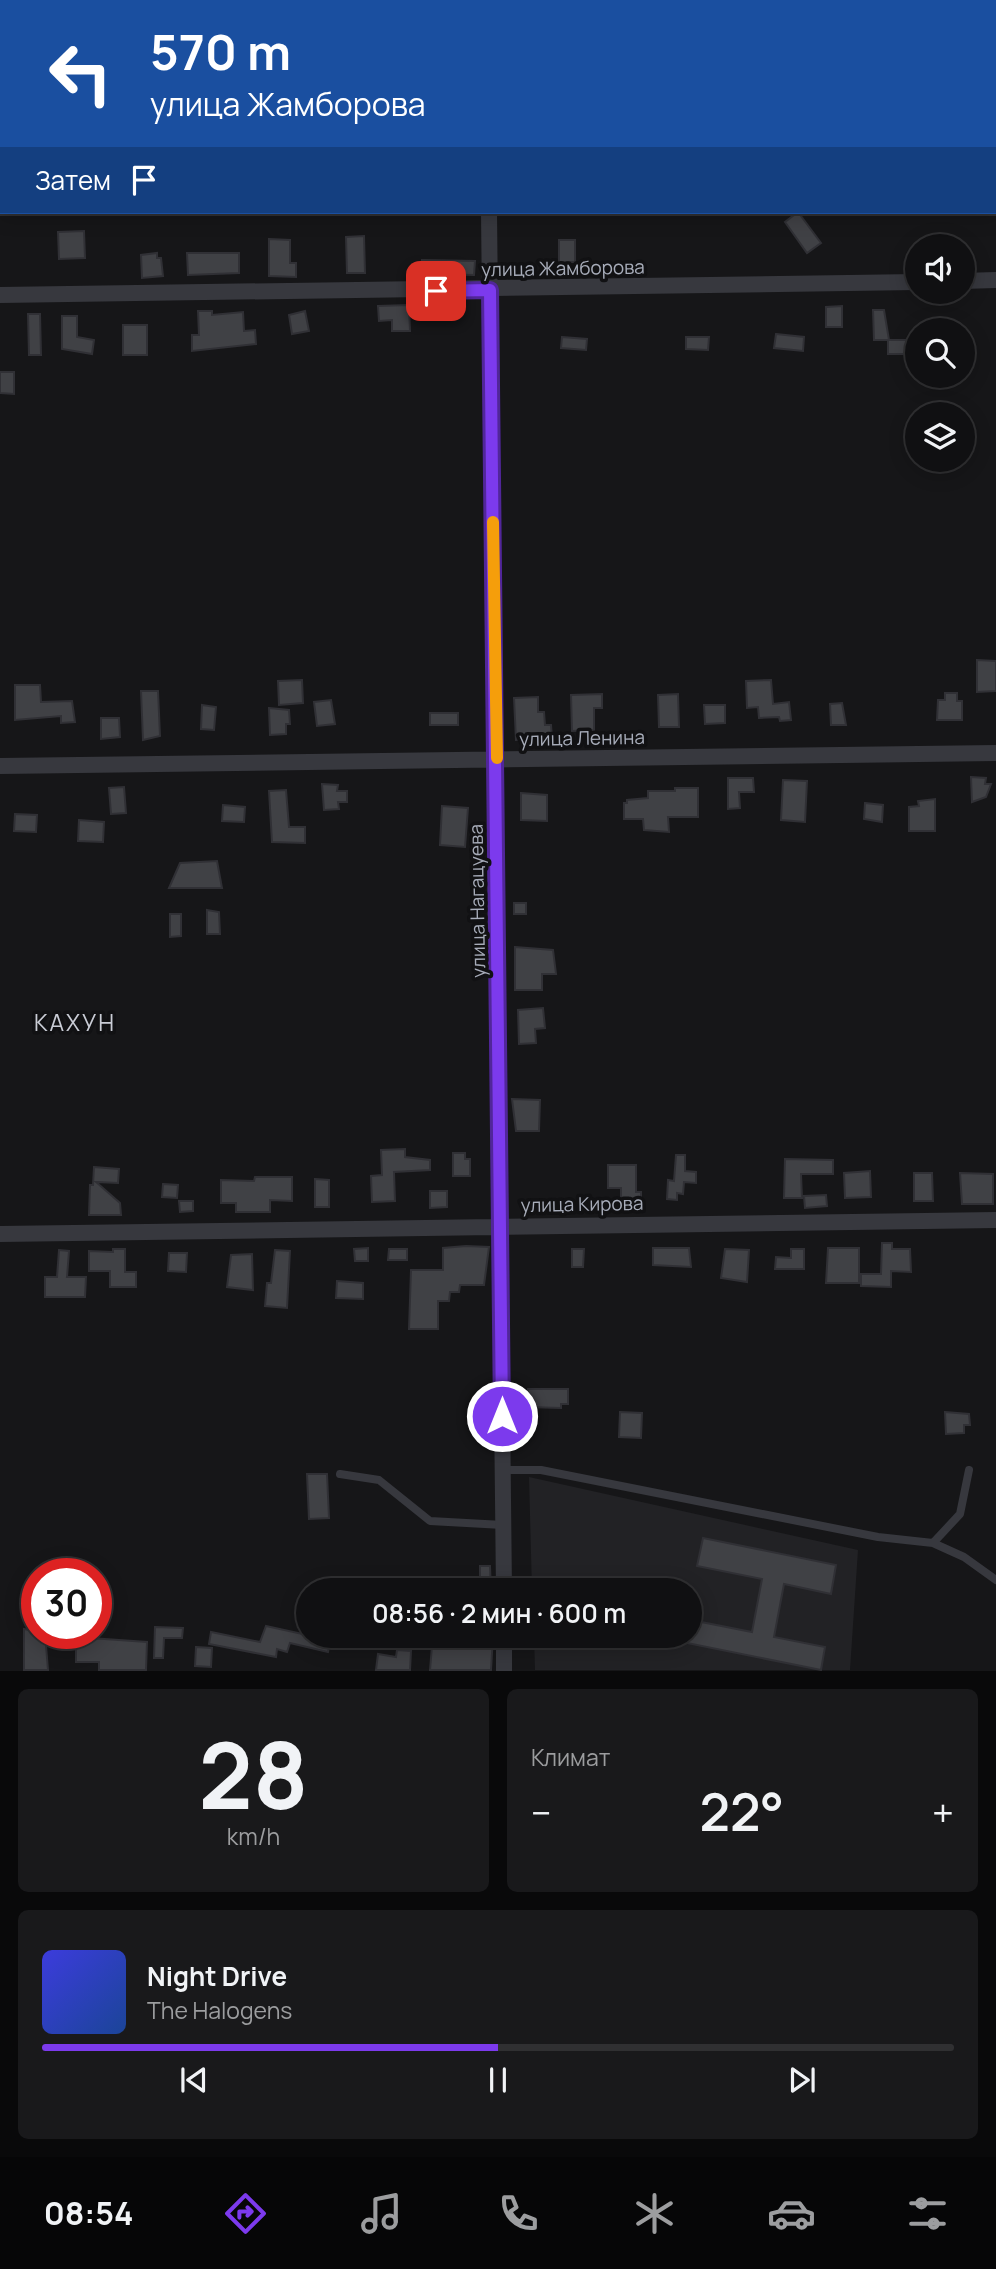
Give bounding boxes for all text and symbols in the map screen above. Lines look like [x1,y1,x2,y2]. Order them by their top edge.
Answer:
text: 570 m [150,18,291,85]
icon: left [35,28,126,119]
text: улица Жамборова [150,82,426,126]
icon: arrive [125,161,163,199]
text: Затем [35,162,111,198]
map controls [905,234,975,472]
button: sound [905,234,975,304]
street label: улица Жамборова [481,254,645,282]
pin [406,261,466,321]
icon: arrive [417,272,455,310]
button: search [905,318,975,388]
button: layers [905,402,975,472]
street label: улица Ленина [519,724,645,752]
street label: улица Нагацуева [463,824,491,978]
district label: КАХУН [34,1006,116,1038]
street label: улица Кирова [520,1190,644,1218]
position arrow [465,1379,539,1453]
speed limit sign: 30 [21,1558,112,1649]
text: 08:56 · 2 мин · 600 m [372,1595,626,1631]
text: 28 [199,1712,308,1836]
text: Климат [531,1741,610,1773]
text: 22° [700,1776,784,1847]
text: − [531,1786,552,1838]
text: + [932,1786,954,1838]
text: km/h [227,1820,280,1852]
text: Night Drive [147,1958,287,1994]
text: The Halogens [147,1994,292,2026]
icon: previous [175,2061,213,2099]
icon: pause [479,2061,517,2099]
icon: next [783,2061,821,2099]
icon: directions [221,2189,270,2238]
icon: music [357,2189,406,2238]
icon: phone [494,2189,543,2238]
icon: climate [630,2189,679,2238]
icon: car [767,2189,816,2238]
icon: filters [903,2189,952,2238]
text: 08:54 [44,2191,134,2235]

